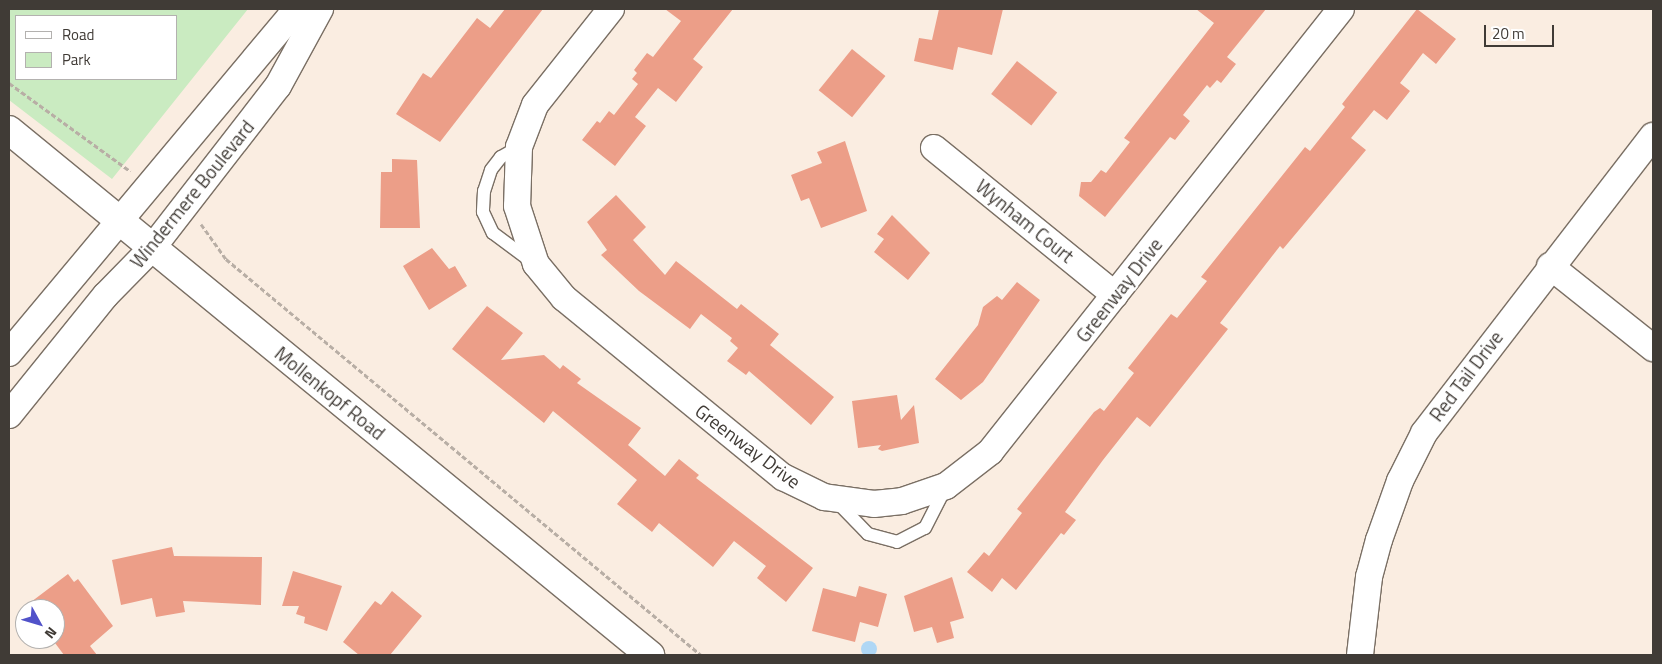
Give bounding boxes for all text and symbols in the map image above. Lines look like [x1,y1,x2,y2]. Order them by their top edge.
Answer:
legend [15,15,178,80]
scale bar [1487,15,1557,47]
text: 20 m [1492,22,1525,45]
text: Road [62,23,94,46]
text: Park [62,48,91,71]
street label: Windermere Boulevard [125,115,259,273]
street label: Wynham Court [971,175,1079,267]
street label: Greenway Drive [1071,233,1167,347]
street label: Red Tail Drive [1425,326,1507,426]
street label: Mollenkopf Road [270,342,390,444]
street label: Greenway Drive [691,399,805,493]
north arrow [15,599,65,649]
text: N [40,623,62,643]

